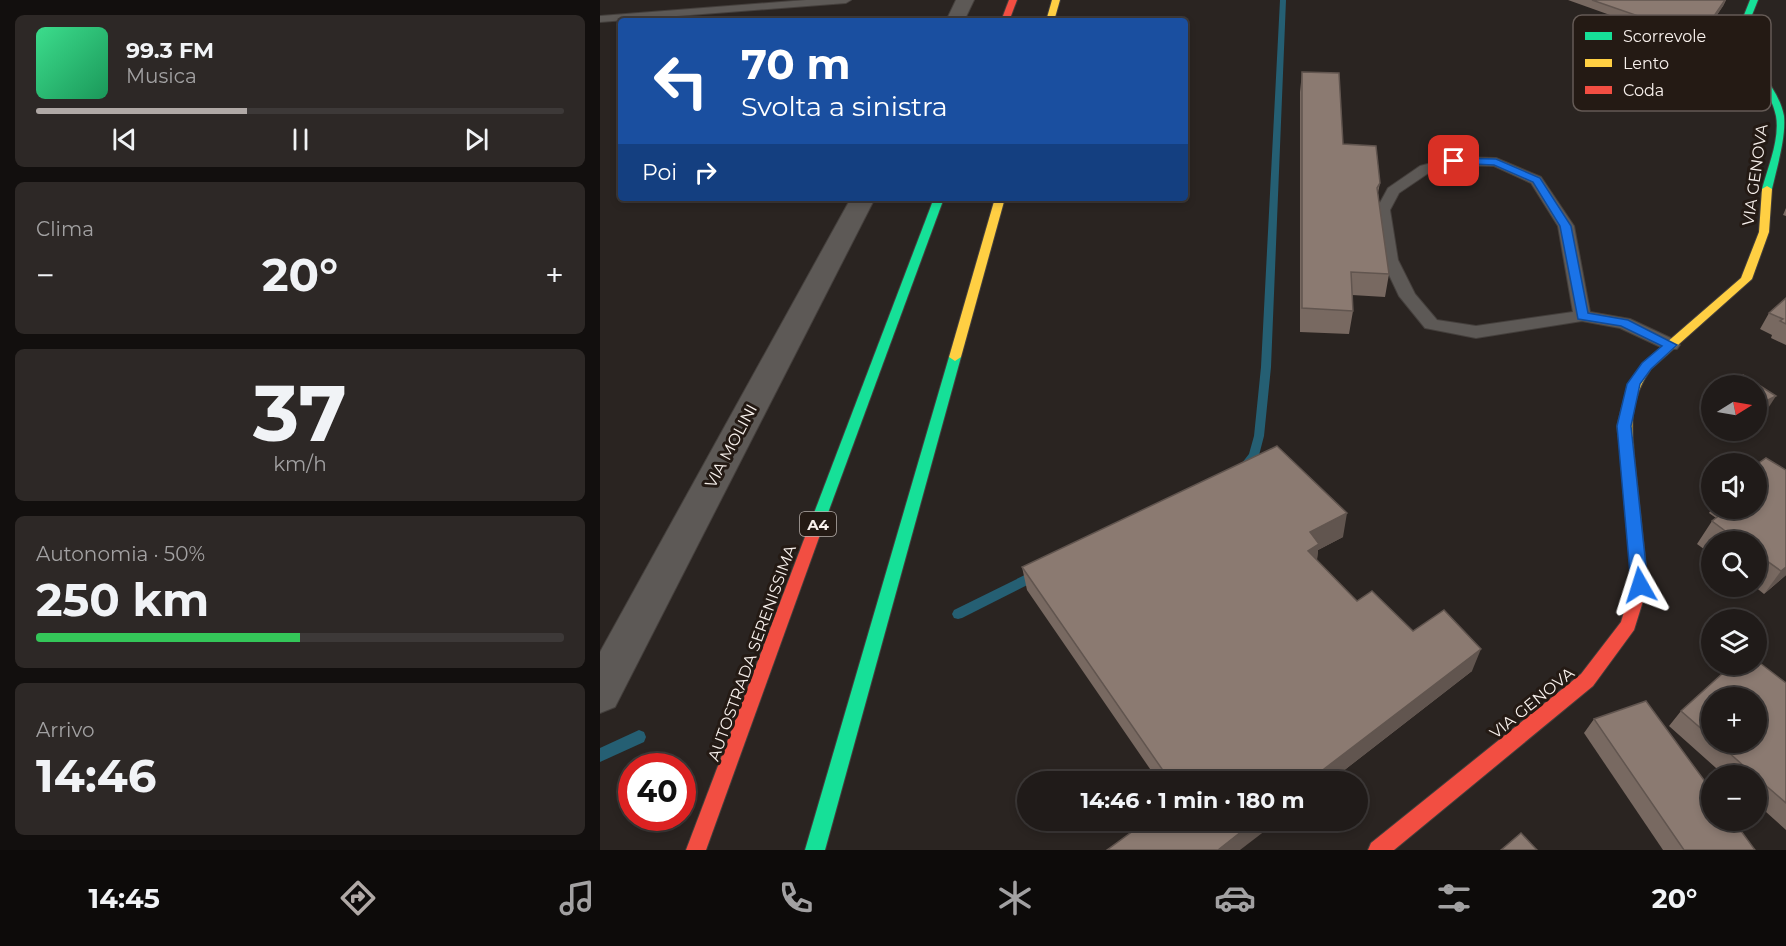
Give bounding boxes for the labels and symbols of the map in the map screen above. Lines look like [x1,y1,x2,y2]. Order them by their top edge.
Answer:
legend [1573,15,1771,111]
text: Scorrevole [1623,27,1706,46]
text: Lento [1623,54,1669,73]
text: Coda [1623,81,1664,100]
street label: VIA GENOVA [1738,122,1772,227]
pin [1428,135,1479,186]
north arrow [1701,375,1767,441]
street label: VIA MOLINI [701,401,761,491]
road number: A4 [800,512,836,536]
street label: AUTOSTRADA SERENISSIMA [704,542,800,764]
position arrow [1608,553,1672,617]
street label: VIA GENOVA [1486,663,1578,743]
speed limit sign: 40 [618,753,696,831]

